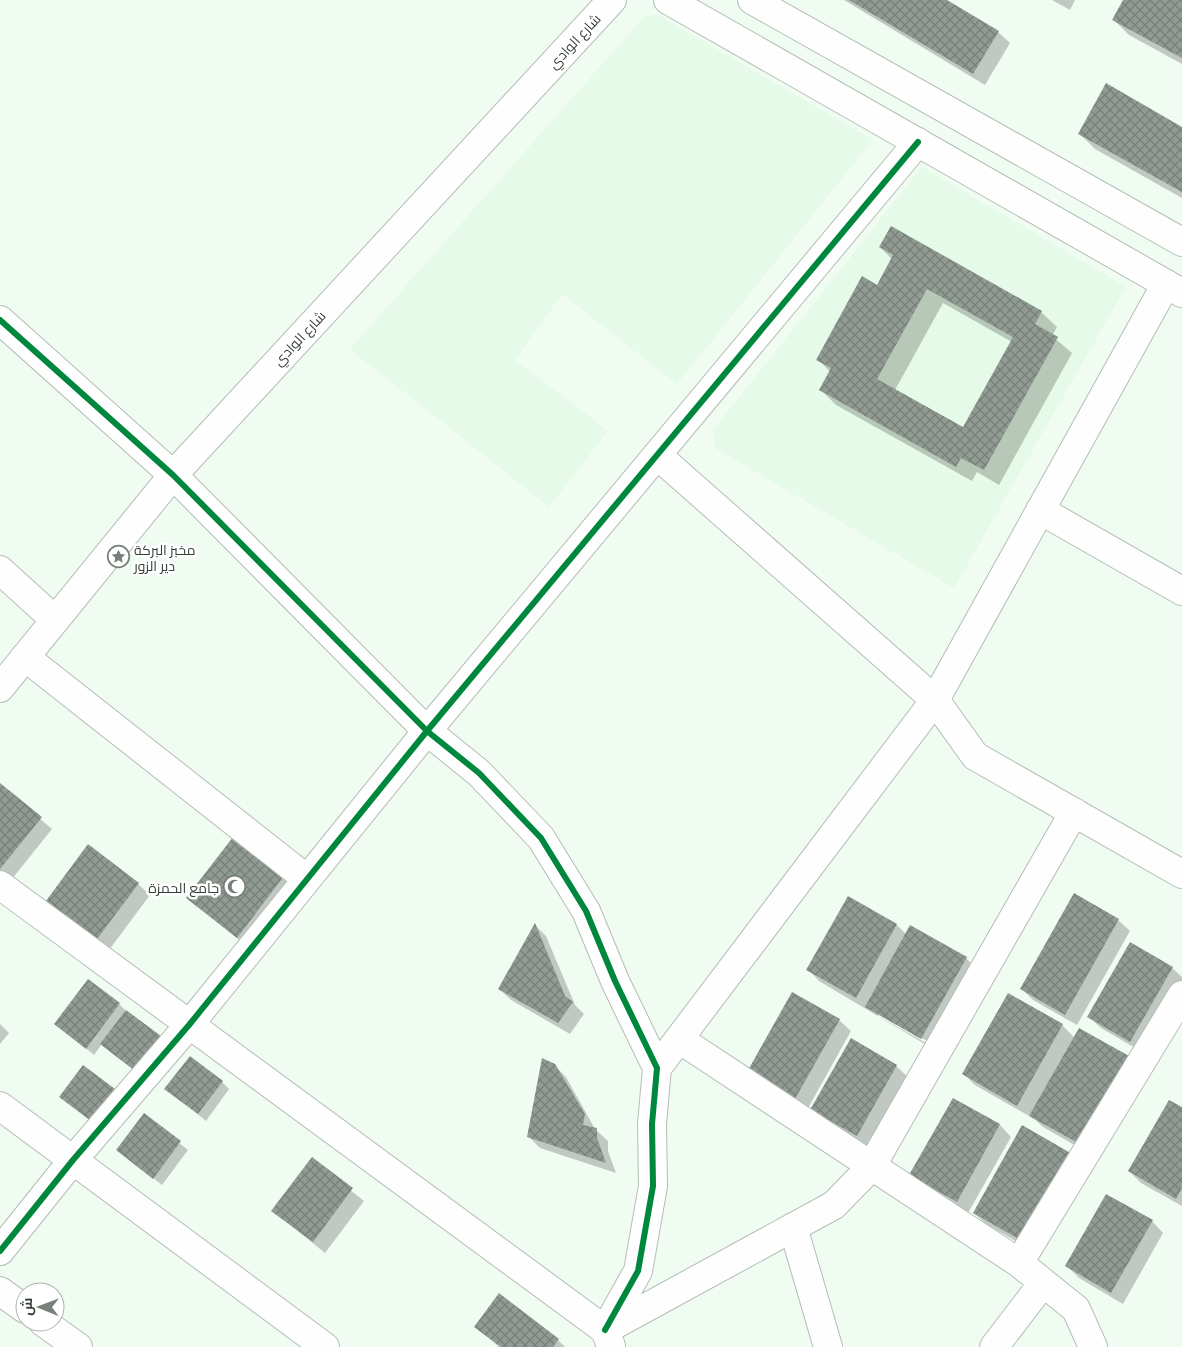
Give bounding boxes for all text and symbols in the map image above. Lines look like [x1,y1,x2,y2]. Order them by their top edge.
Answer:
street label: شارع الوادي [543,9,607,75]
street label: شارع الوادي [268,306,332,372]
place label: مخبز البركة دير الزور [133,539,196,576]
place icon: مخبز البركة دير الزور [106,545,130,569]
mosque icon: جامع الحمزة [223,875,247,899]
place label: جامع الحمزة [148,877,219,898]
north arrow [15,1282,65,1332]
text: ش [16,1298,37,1316]

